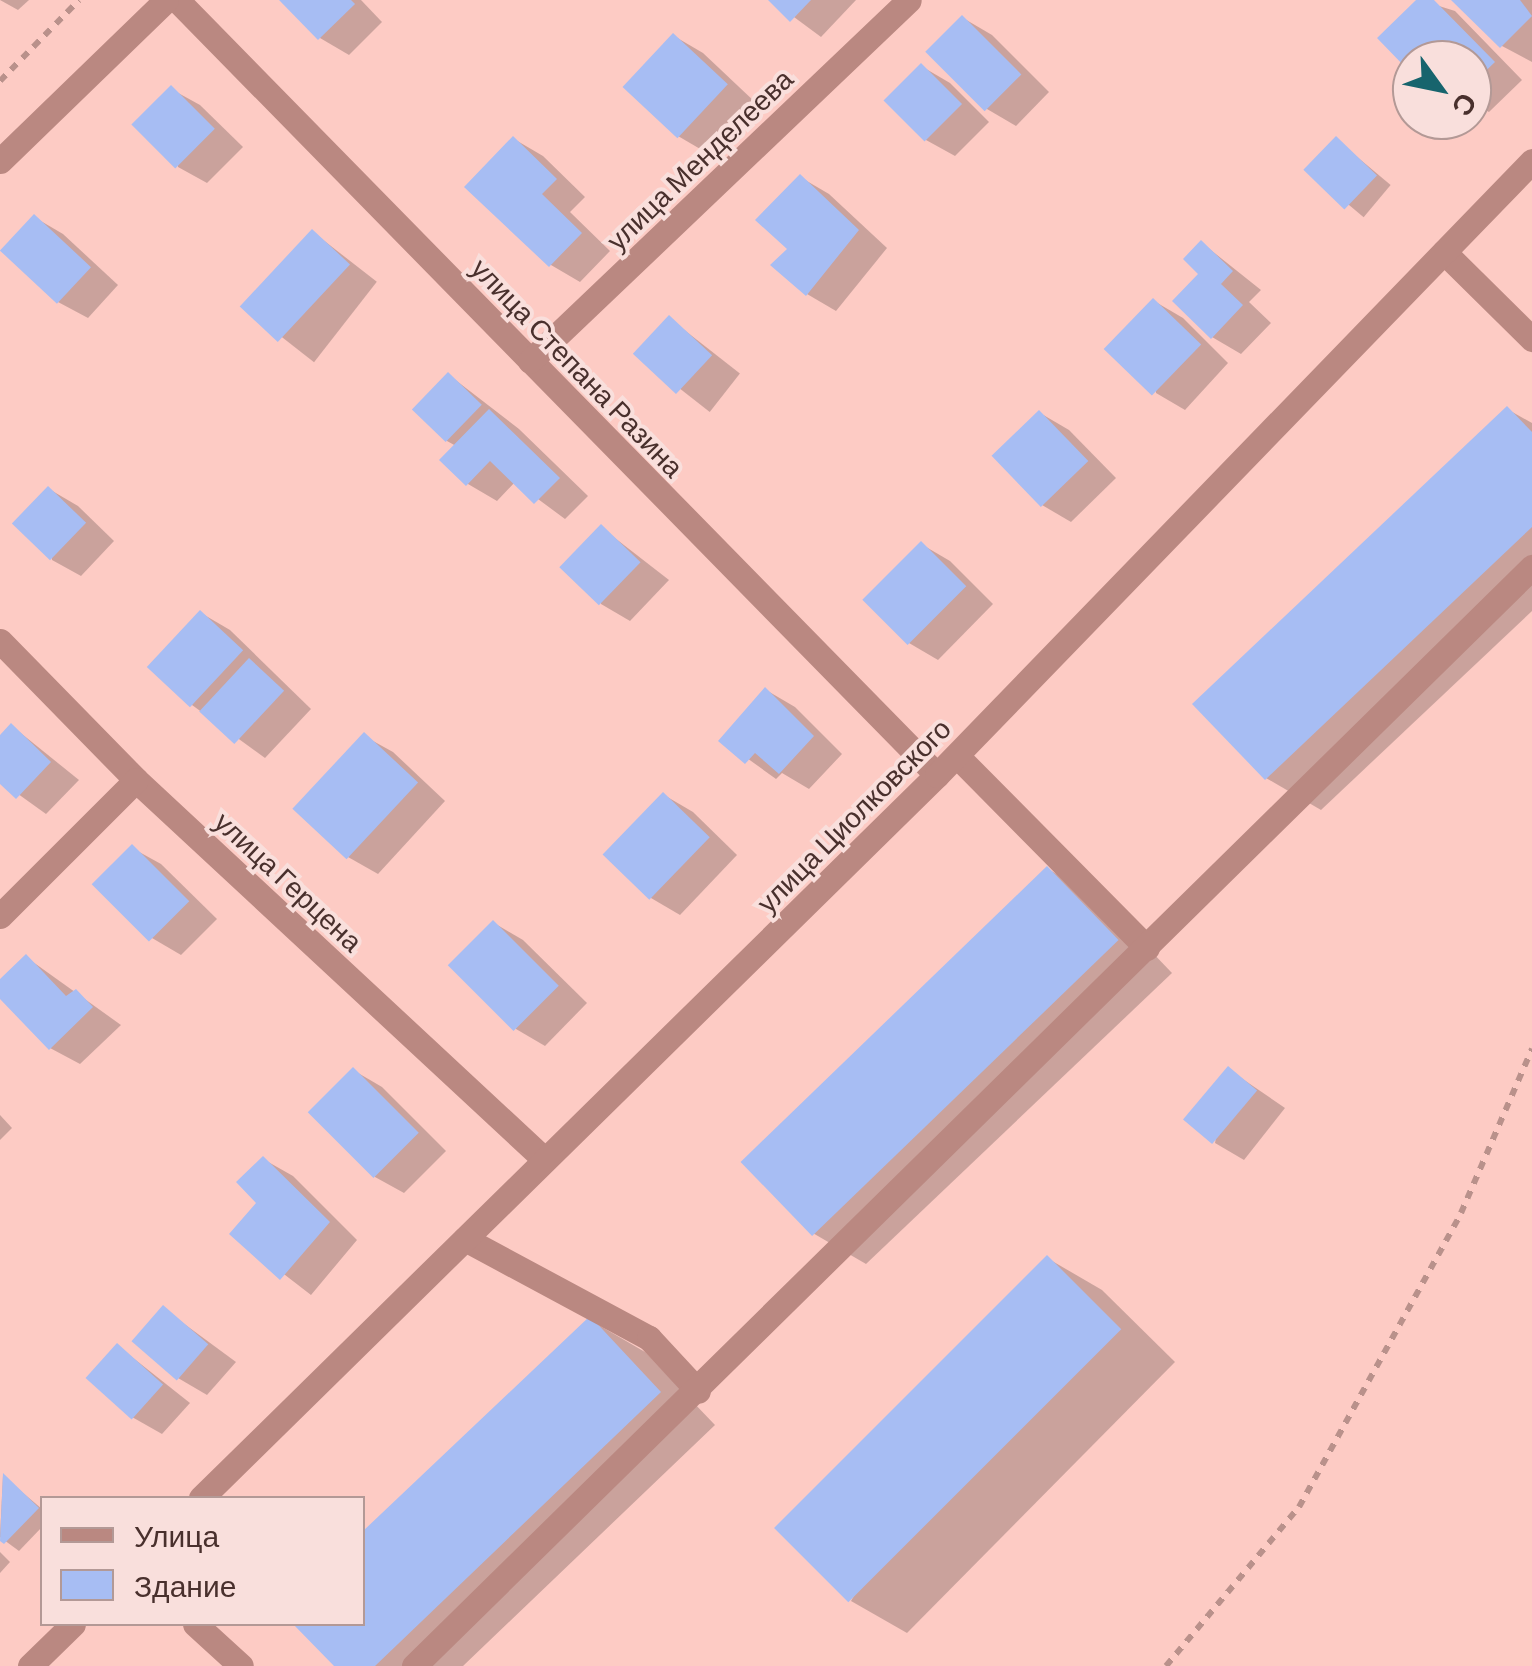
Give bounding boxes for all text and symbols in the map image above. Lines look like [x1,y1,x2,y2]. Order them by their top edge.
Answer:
north arrow [1392,40,1492,140]
street label: улица Менделеева [599,62,799,256]
text: С [1446,87,1485,123]
street label: улица Степана Разина [465,251,691,483]
street label: улица Циолковского [749,711,957,919]
street label: улица Герцена [208,804,370,958]
legend [40,1496,365,1626]
text: Улица [134,1517,219,1553]
text: Здание [134,1567,236,1603]

